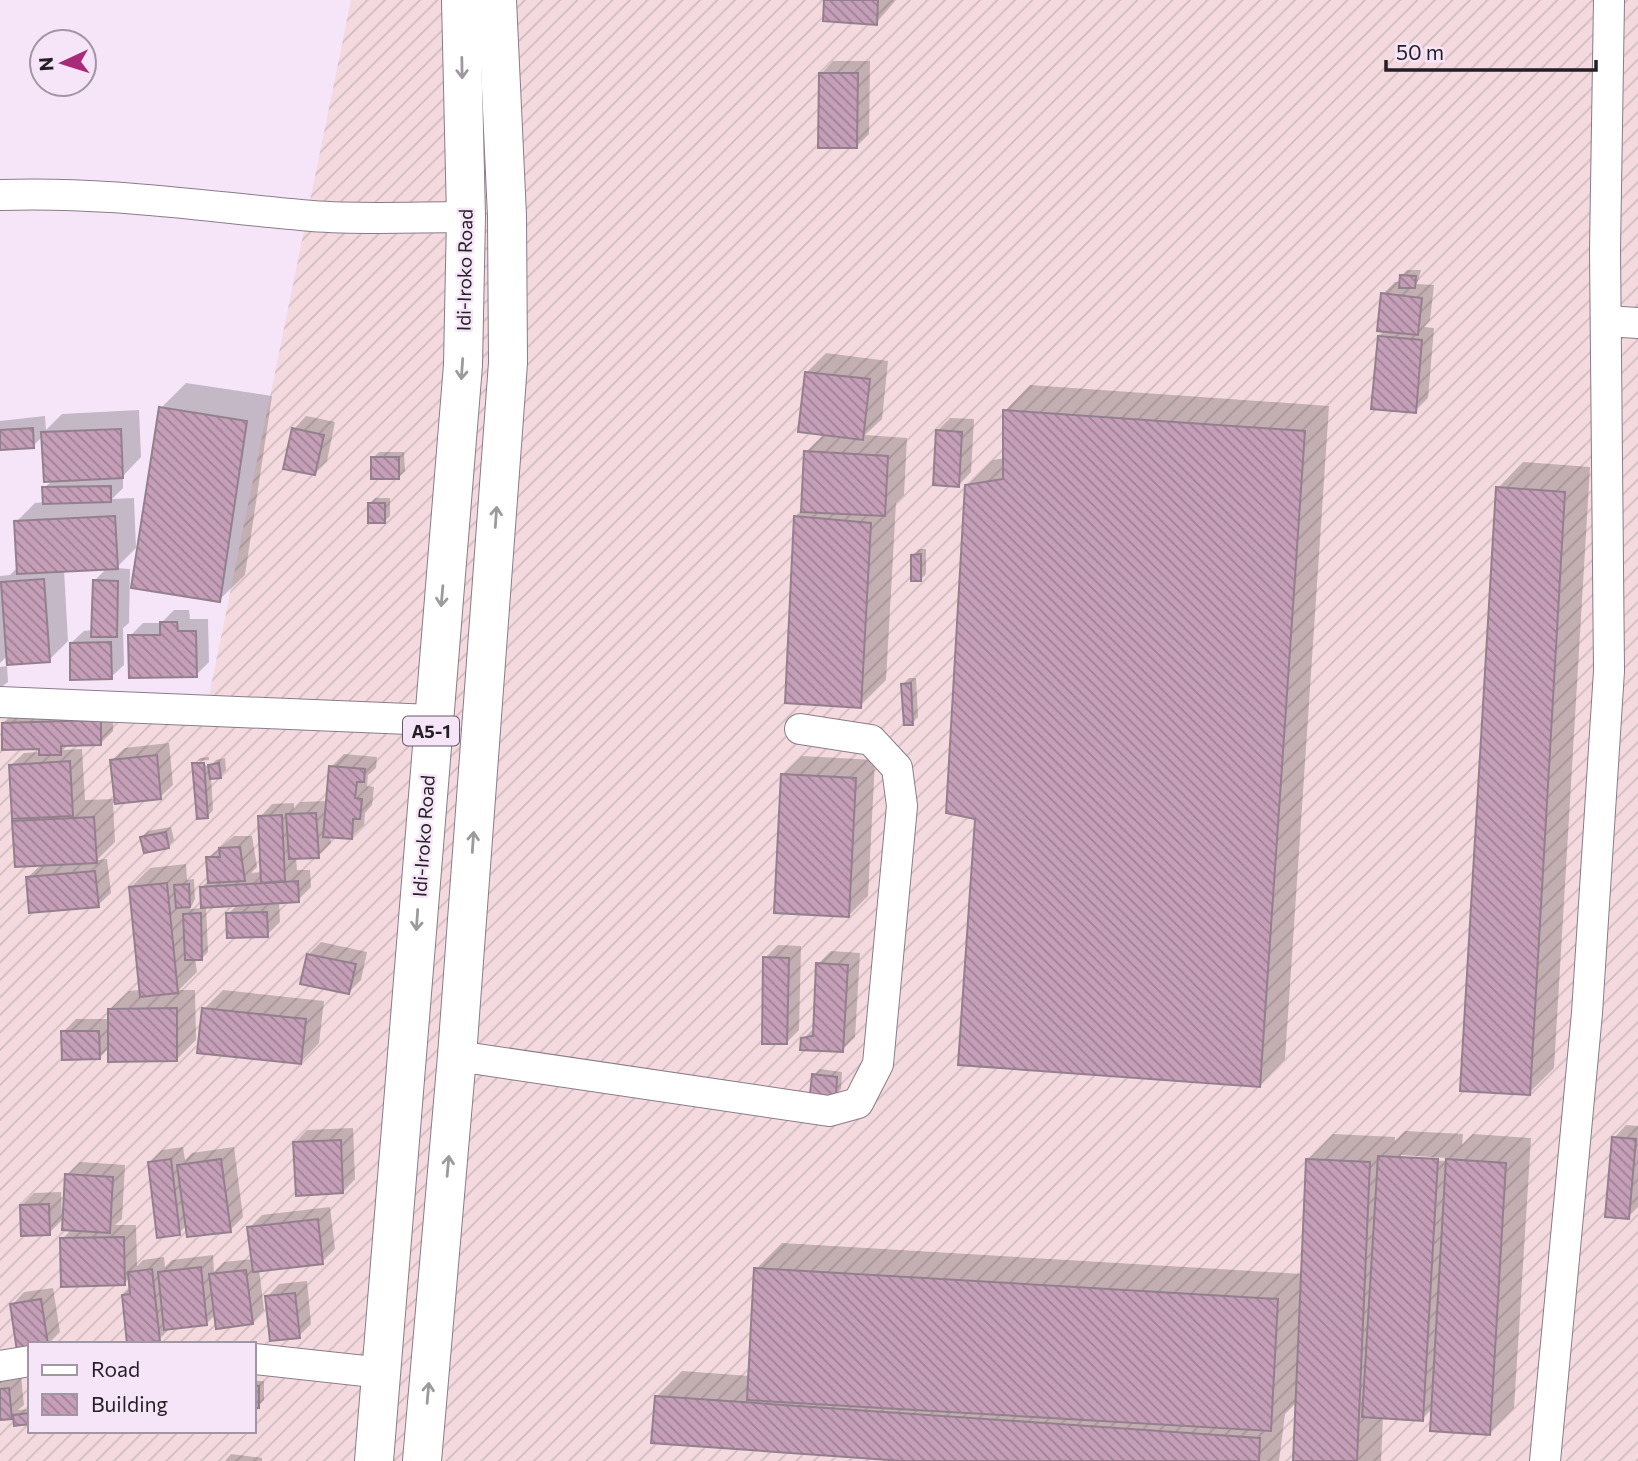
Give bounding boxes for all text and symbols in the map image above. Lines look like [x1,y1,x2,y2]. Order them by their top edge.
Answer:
north arrow [28,28,98,98]
scale bar [1386,28,1596,72]
text: 50 m [1396,39,1444,64]
text: N [34,56,58,72]
one-way arrow [456,56,469,79]
street label: Idi-Iroko Road [451,209,477,331]
one-way arrow [455,357,468,380]
one-way arrow [490,506,503,529]
one-way arrow [435,584,448,607]
road number: A5-1 [403,716,459,746]
street label: Idi-Iroko Road [407,774,439,898]
one-way arrow [467,831,480,854]
one-way arrow [410,908,423,931]
one-way arrow [442,1156,455,1178]
legend [28,1342,256,1433]
text: Road [91,1356,140,1381]
one-way arrow [422,1382,435,1405]
text: Building [91,1391,168,1416]

